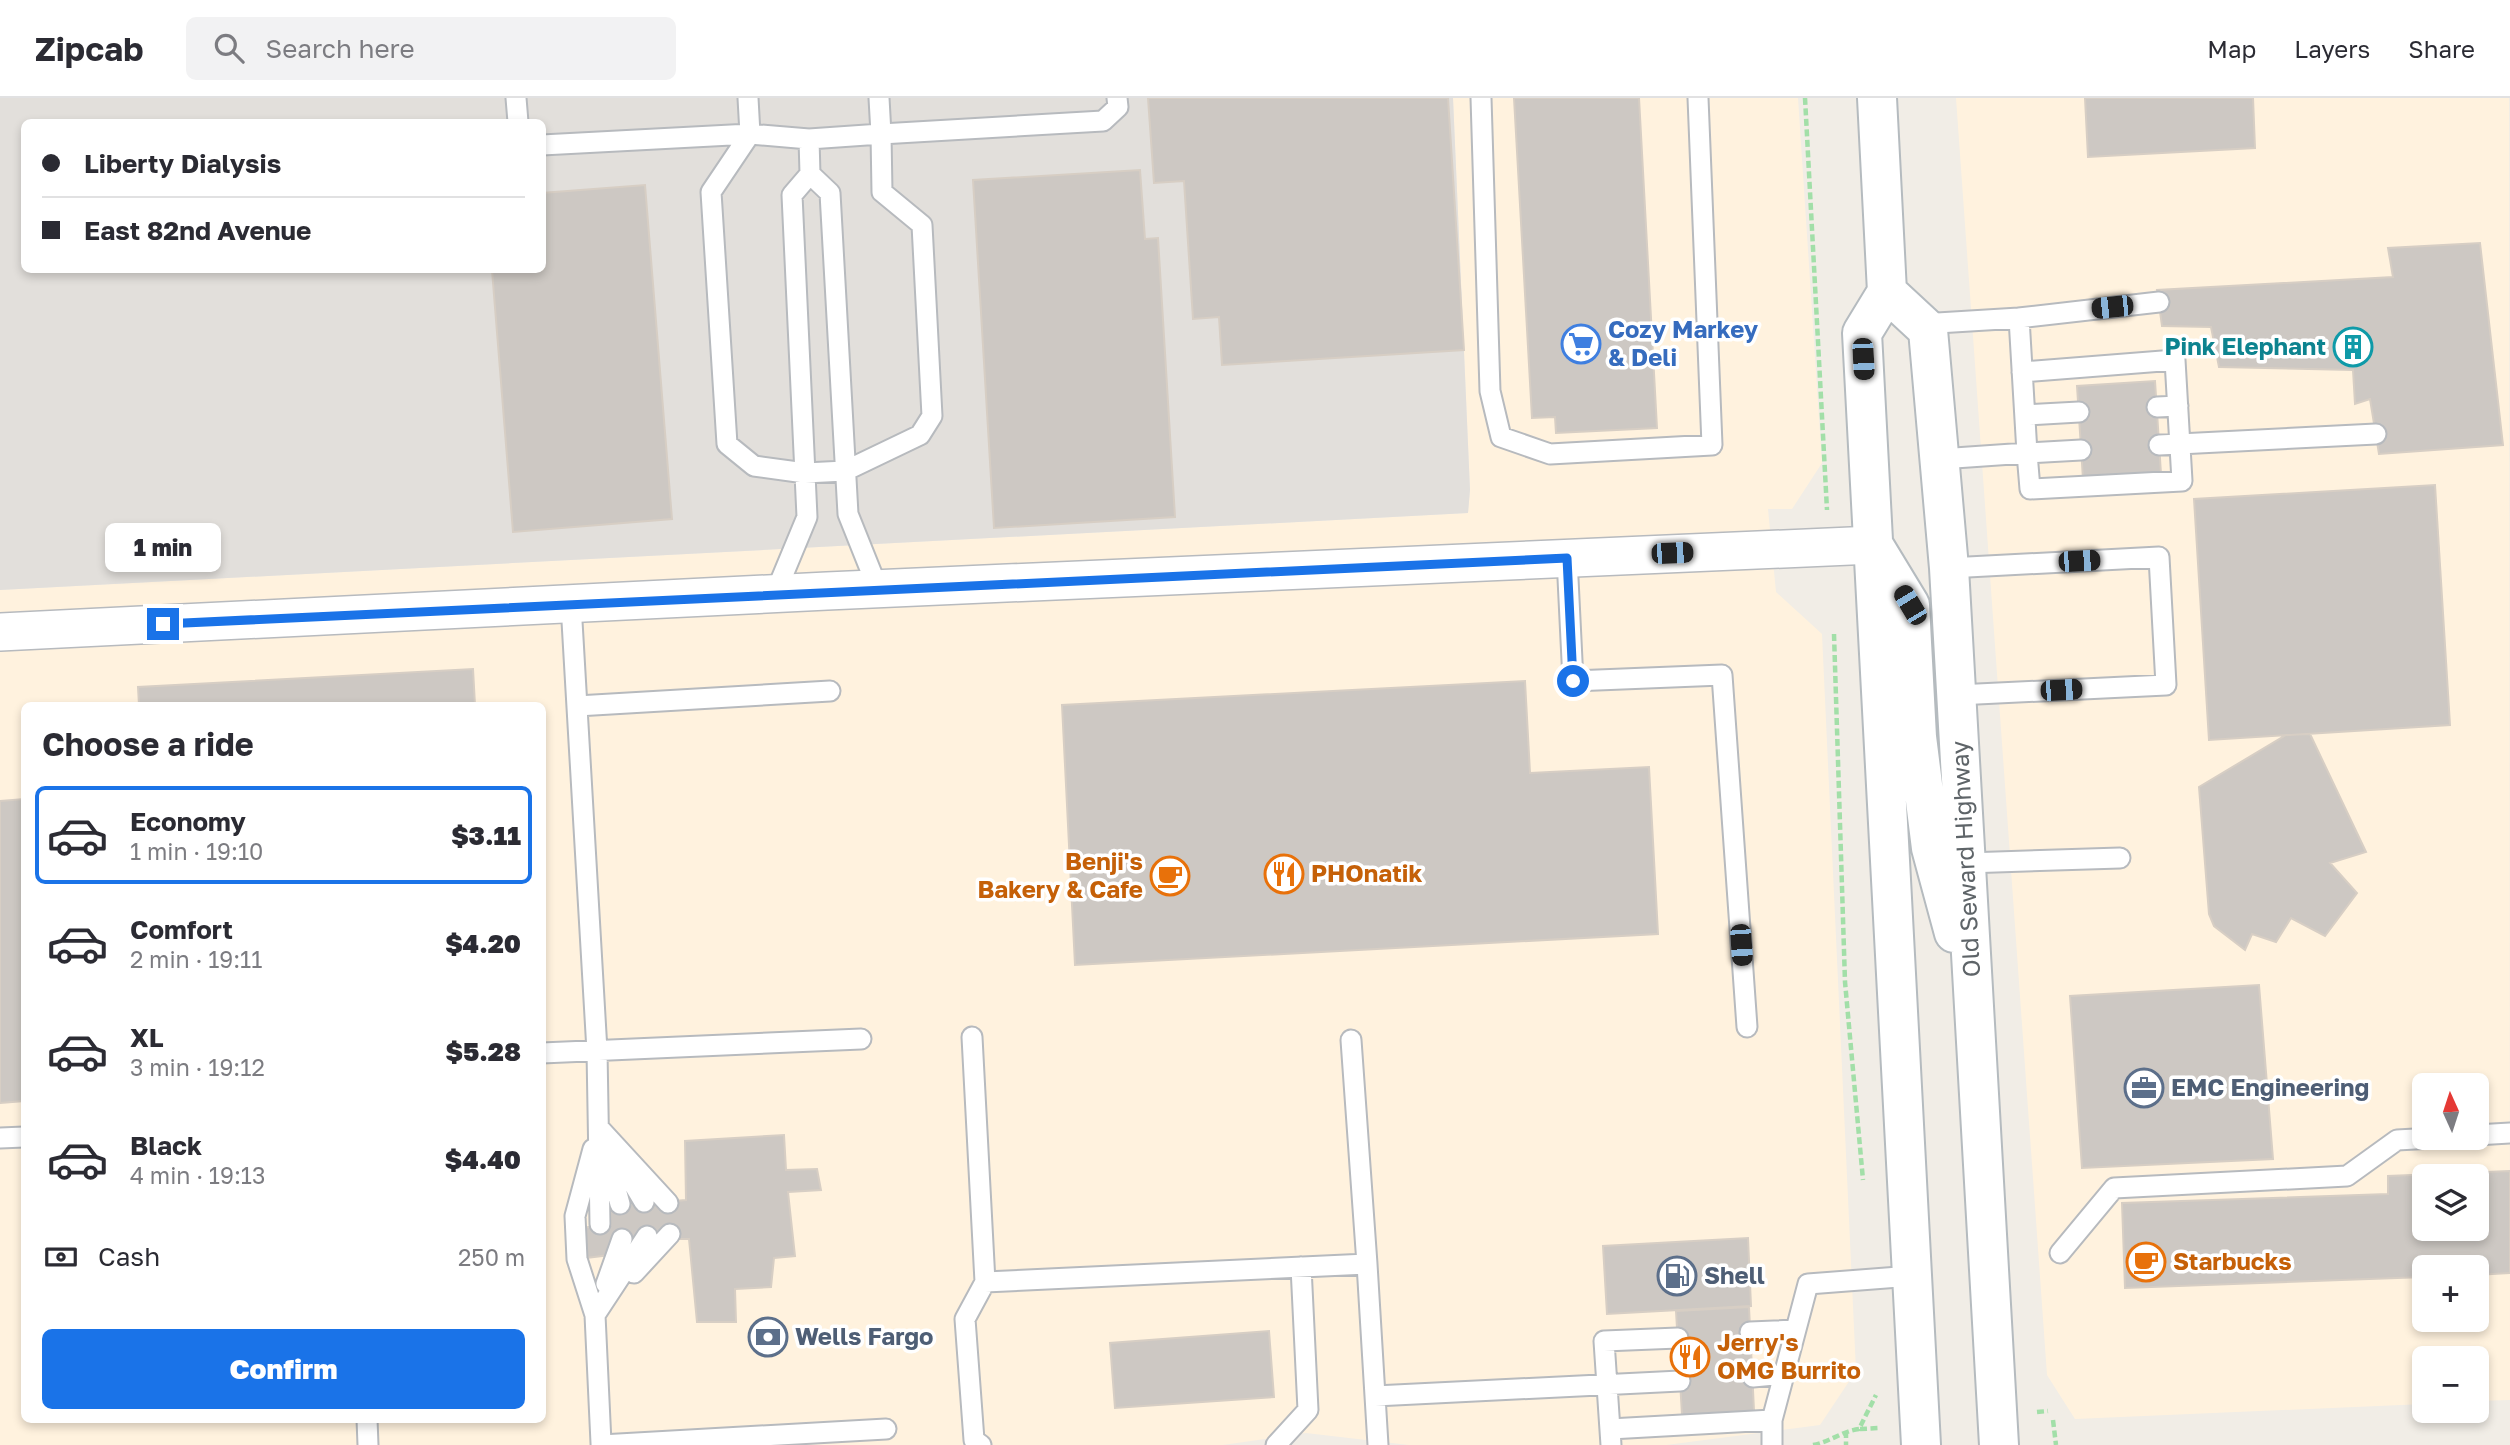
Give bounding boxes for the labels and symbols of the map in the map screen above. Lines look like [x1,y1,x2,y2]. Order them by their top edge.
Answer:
car [2091,294,2134,320]
place label: Cozy Markey & Deli [1608,314,1759,371]
supermarket icon: Cozy Markey & Deli [1560,323,1602,365]
building icon: Pink Elephant [2332,326,2374,368]
place label: Pink Elephant [2165,331,2326,360]
car [1852,337,1875,381]
callout: 1 min [105,522,221,572]
car [1651,542,1694,564]
car [2058,549,2101,573]
car [1891,582,1930,628]
route end [147,608,179,640]
route start [1557,665,1589,697]
car [2040,678,2083,702]
street label: Old Seward Highway [1944,740,1985,978]
place label: Benji's Bakery & Cafe [977,846,1143,903]
restaurant icon: PHOnatik [1263,853,1305,895]
cafe icon: Benji's Bakery & Cafe [1149,855,1191,897]
place label: PHOnatik [1311,858,1422,887]
car [1730,923,1753,967]
office icon: EMC Engineering [2123,1067,2165,1109]
place label: EMC Engineering [2171,1072,2369,1101]
north arrow [2412,1073,2488,1150]
cafe icon: Starbucks [2125,1241,2167,1283]
place label: Starbucks [2173,1246,2292,1275]
fuel station icon: Shell [1656,1255,1698,1297]
place label: Shell [1704,1260,1765,1289]
bank icon: Wells Fargo [747,1316,789,1358]
place label: Wells Fargo [795,1321,933,1350]
place label: Jerry's OMG Burrito [1717,1327,1861,1384]
restaurant icon: Jerry's OMG Burrito [1669,1336,1711,1378]

